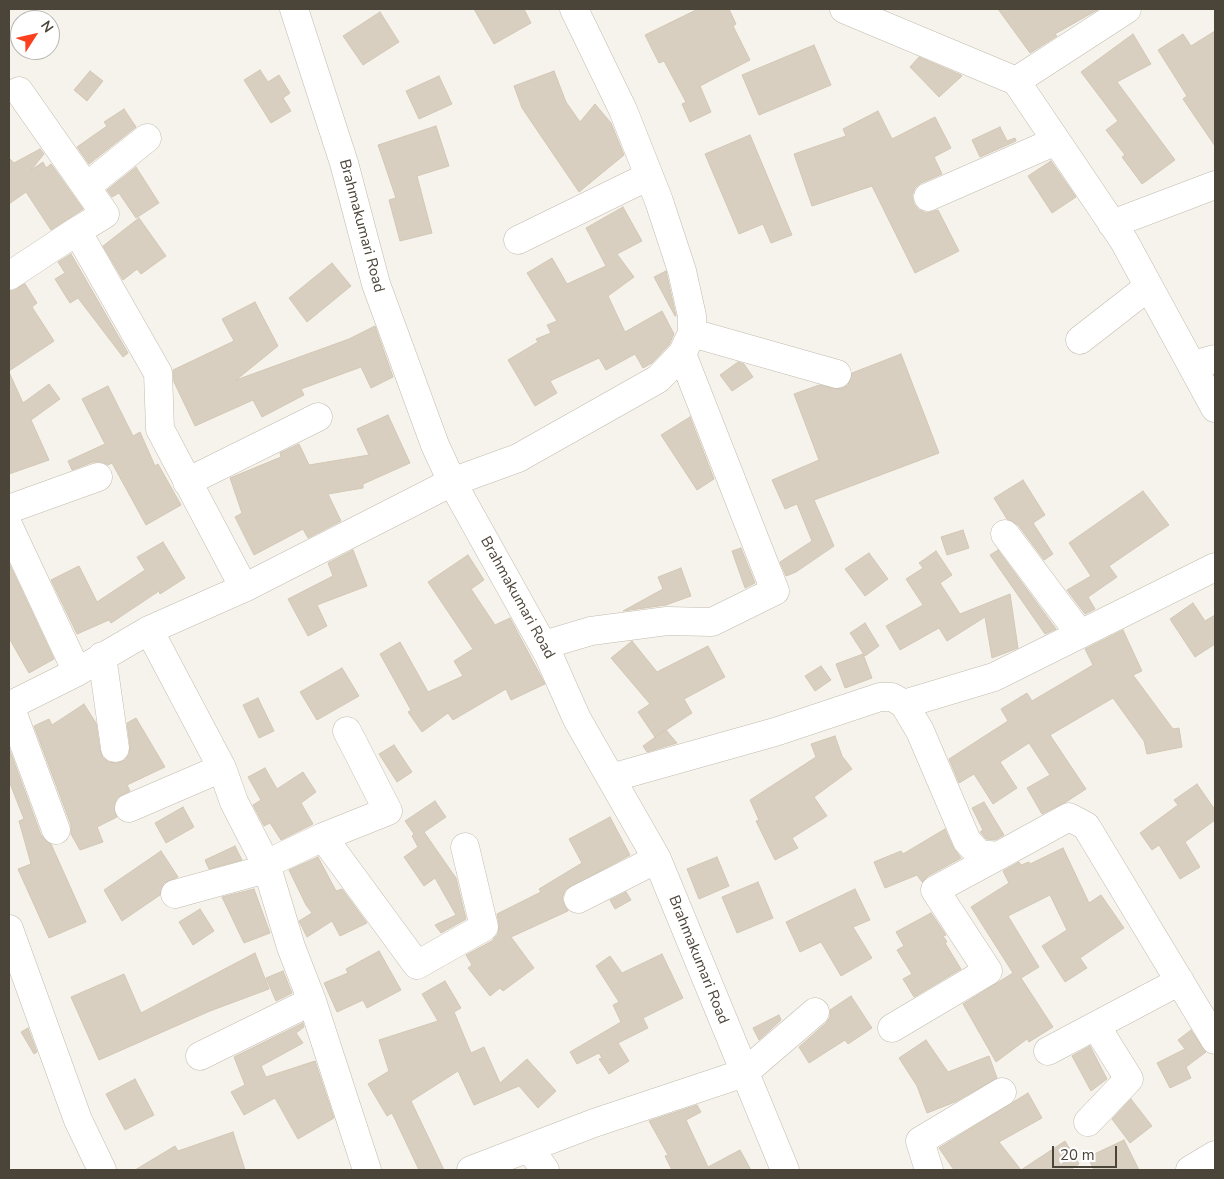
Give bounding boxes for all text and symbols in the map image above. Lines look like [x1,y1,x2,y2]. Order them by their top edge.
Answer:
north arrow [10,10,60,60]
text: N [36,17,58,36]
street label: Brahmakumari Road [335,158,387,294]
street label: Brahmakumari Road [476,534,558,662]
street label: Brahmakumari Road [664,893,732,1027]
scale bar [1054,1136,1119,1168]
text: 20 m [1060,1145,1095,1165]

